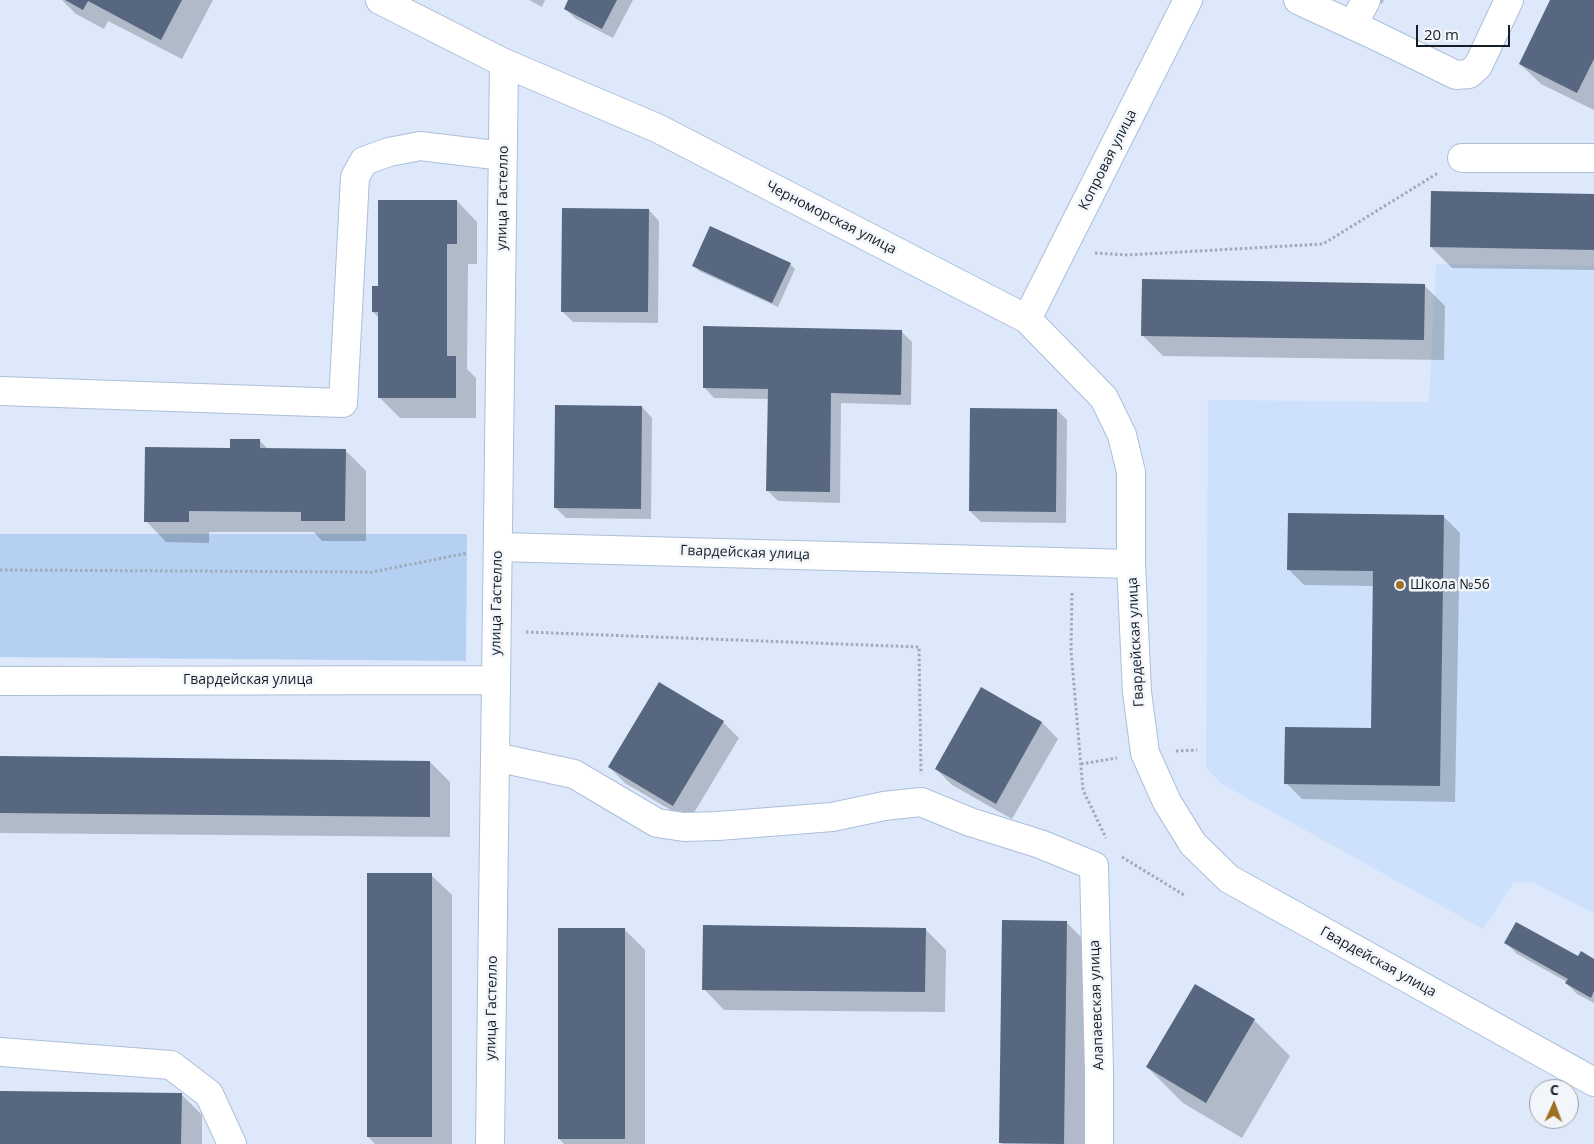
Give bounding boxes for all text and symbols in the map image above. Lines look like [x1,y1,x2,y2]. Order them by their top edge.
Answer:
scale bar [1419,15,1513,47]
text: 20 m [1424,24,1459,44]
street label: Копровая улица [1075,107,1141,213]
street label: улица Гастелло [494,145,512,251]
street label: Черноморская улица [763,178,899,258]
street label: Гвардейская улица [680,542,810,564]
street label: улица Гастелло [488,550,506,656]
street label: Гвардейская улица [1124,577,1148,707]
place label: Школа №56 [1410,577,1490,593]
marker: Школа №56 [1394,579,1406,591]
street label: Гвардейская улица [183,672,313,688]
street label: Гвардейская улица [1317,923,1439,1001]
street label: Алапаевская улица [1086,939,1108,1071]
street label: улица Гастелло [483,955,501,1061]
north arrow [1529,1079,1579,1129]
text: С [1550,1080,1559,1099]

